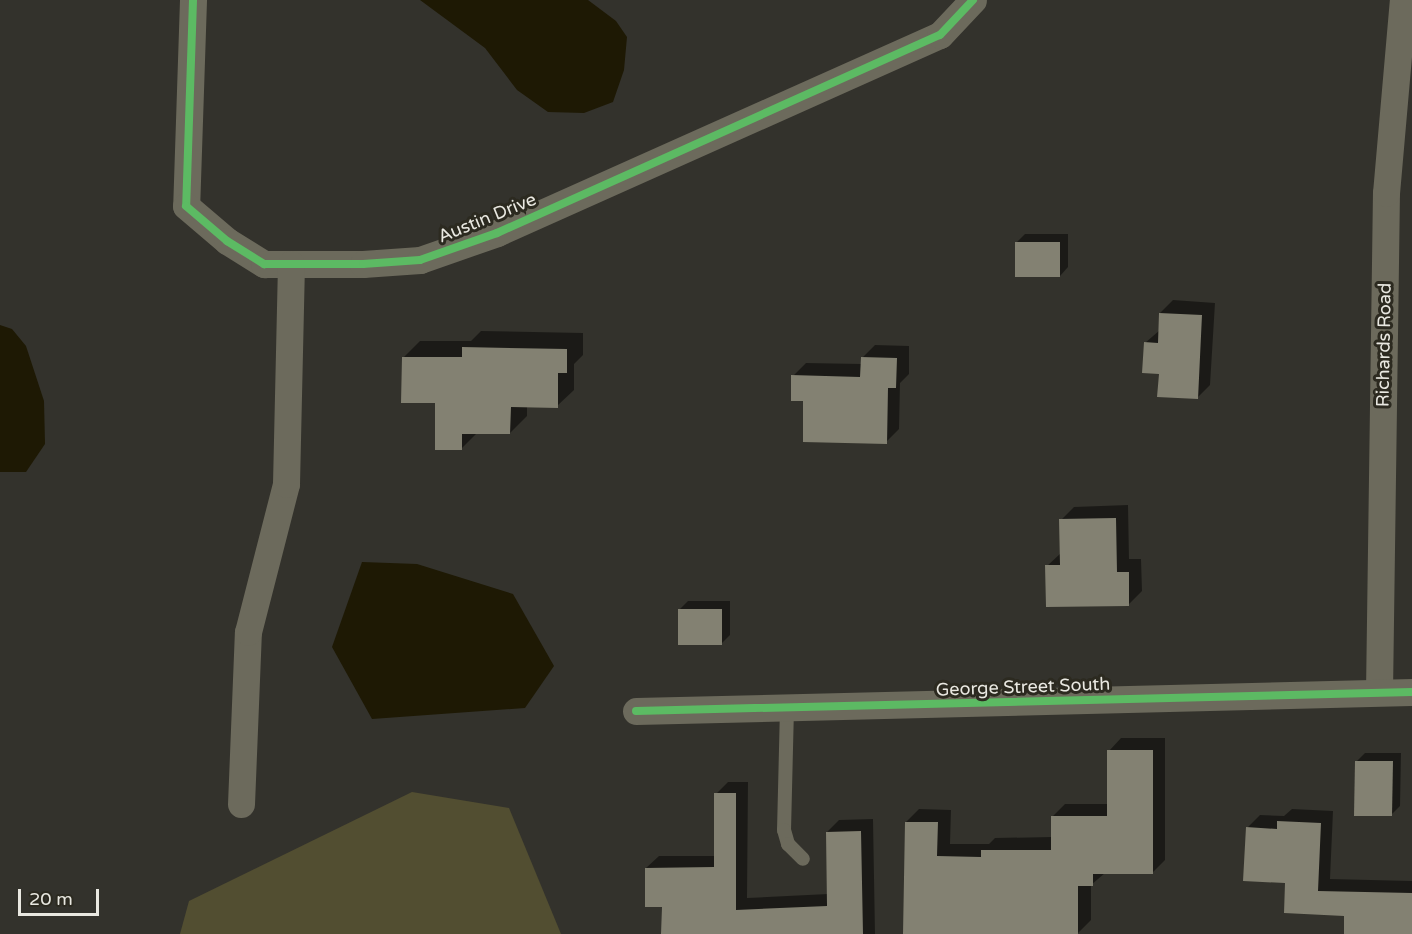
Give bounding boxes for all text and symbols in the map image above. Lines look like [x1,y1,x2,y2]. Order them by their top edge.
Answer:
street label: Austin Drive [435,188,539,248]
street label: Richards Road [1372,283,1396,407]
street label: George Street South [935,673,1111,701]
scale bar [21,877,102,915]
text: 20 m [29,888,73,910]

